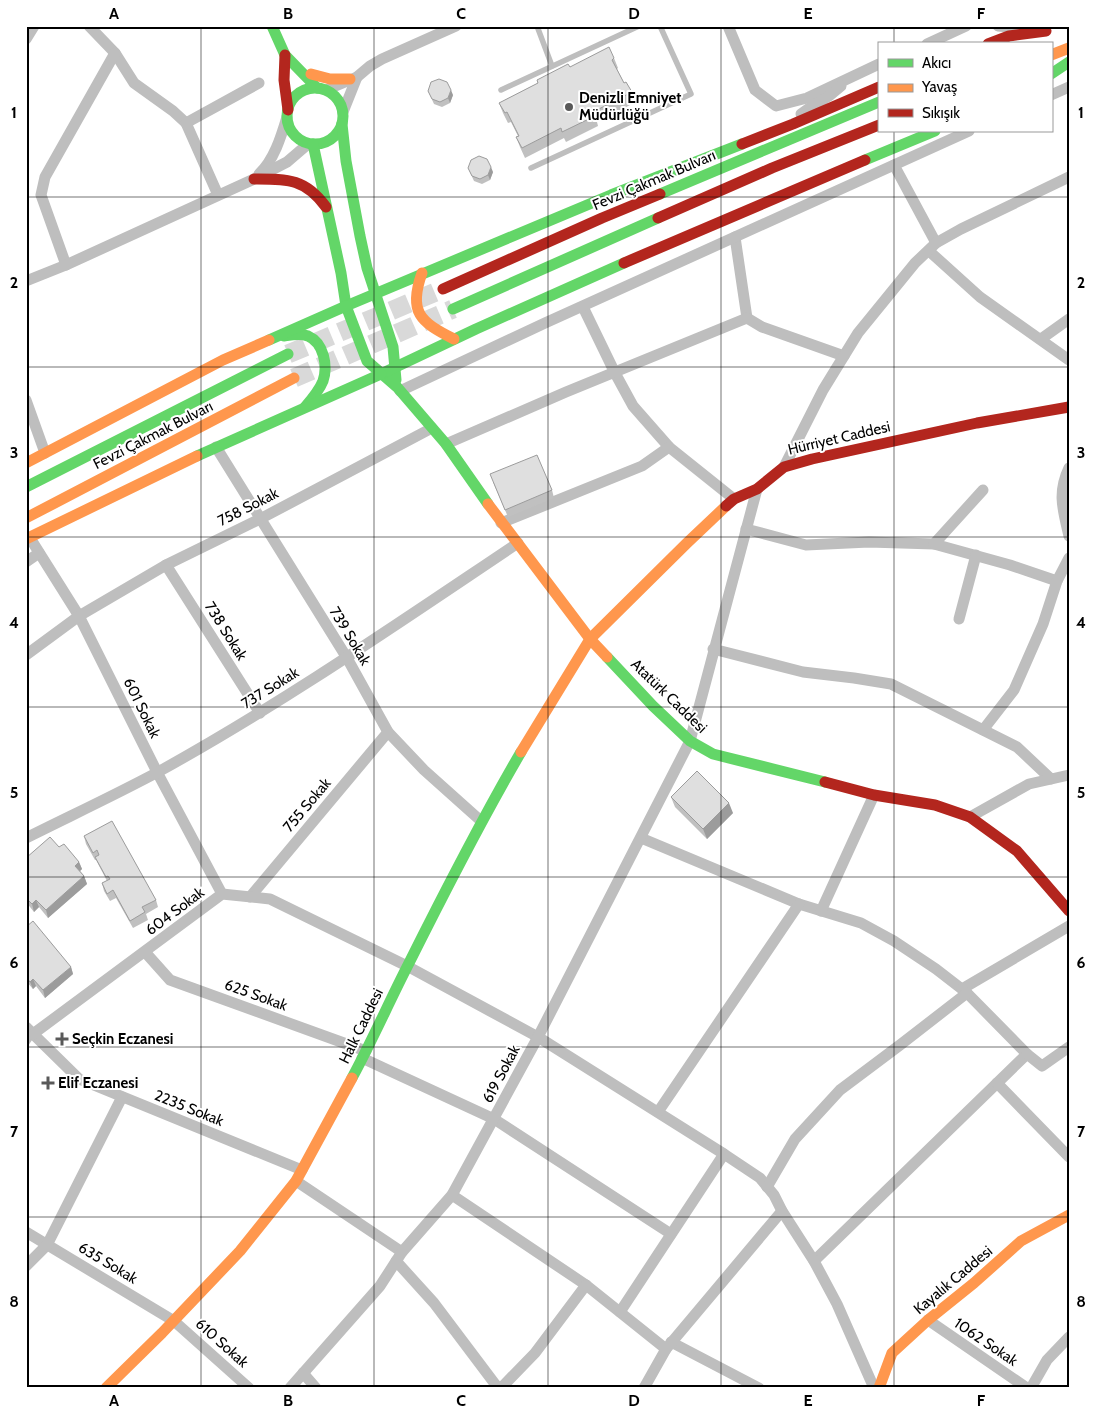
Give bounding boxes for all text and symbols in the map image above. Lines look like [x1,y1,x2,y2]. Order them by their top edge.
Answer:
text: A [109,4,119,23]
text: B [283,4,293,23]
text: C [456,4,466,23]
text: D [628,4,640,23]
text: E [803,4,813,23]
text: F [977,4,986,23]
legend [878,42,1052,132]
text: Akıcı [922,54,951,72]
text: Yavaş [921,78,957,96]
place label: Denizli Emniyet Müdürlüğü [579,89,681,124]
marker: Denizli Emniyet Müdürlüğü [563,101,575,113]
text: 1 [11,103,17,122]
text: 1 [1078,103,1084,122]
text: Sıkışık [922,104,960,122]
street label: Fevzi Çakmak Bulvarı [590,146,718,214]
text: 2 [10,273,18,292]
text: 2 [1077,273,1085,292]
street label: Fevzi Çakmak Bulvarı [90,397,216,473]
street label: Hürriyet Caddesi [786,417,892,459]
text: 3 [10,443,18,462]
text: 3 [1077,443,1085,462]
street label: 758 Sokak [215,484,282,530]
street label: 738 Sokak [201,598,251,664]
street label: 739 Sokak [326,603,375,669]
text: 4 [9,613,19,632]
text: 4 [1076,613,1086,632]
street label: Atatürk Caddesi [627,655,711,737]
street label: 737 Sokak [238,663,302,713]
street label: 601 Sokak [120,675,164,741]
street label: 755 Sokak [279,774,335,836]
text: 5 [10,783,18,802]
text: 5 [1077,783,1085,802]
street label: 604 Sokak [142,883,208,939]
text: 6 [10,953,19,972]
text: 6 [1077,953,1086,972]
street label: 625 Sokak [222,975,290,1015]
street label: Halk Caddesi [335,985,387,1067]
place label: Seçkin Eczanesi [72,1030,173,1048]
marker: Seçkin Eczanesi [56,1033,68,1045]
street label: 619 Sokak [478,1042,524,1106]
place label: Elif Eczanesi [58,1074,138,1092]
marker: Elif Eczanesi [42,1077,54,1089]
street label: 2235 Sokak [152,1086,226,1130]
text: 7 [10,1122,19,1141]
text: 7 [1077,1122,1086,1141]
street label: 635 Sokak [75,1238,141,1288]
street label: Kayalık Caddesi [910,1242,996,1318]
text: 8 [9,1292,19,1311]
text: 8 [1076,1292,1086,1311]
street label: 1062 Sokak [951,1314,1021,1370]
street label: 610 Sokak [192,1315,252,1372]
text: A [109,1391,119,1410]
text: B [283,1391,293,1410]
text: C [456,1391,466,1410]
text: D [628,1391,640,1410]
text: E [803,1391,813,1410]
text: F [977,1391,986,1410]

